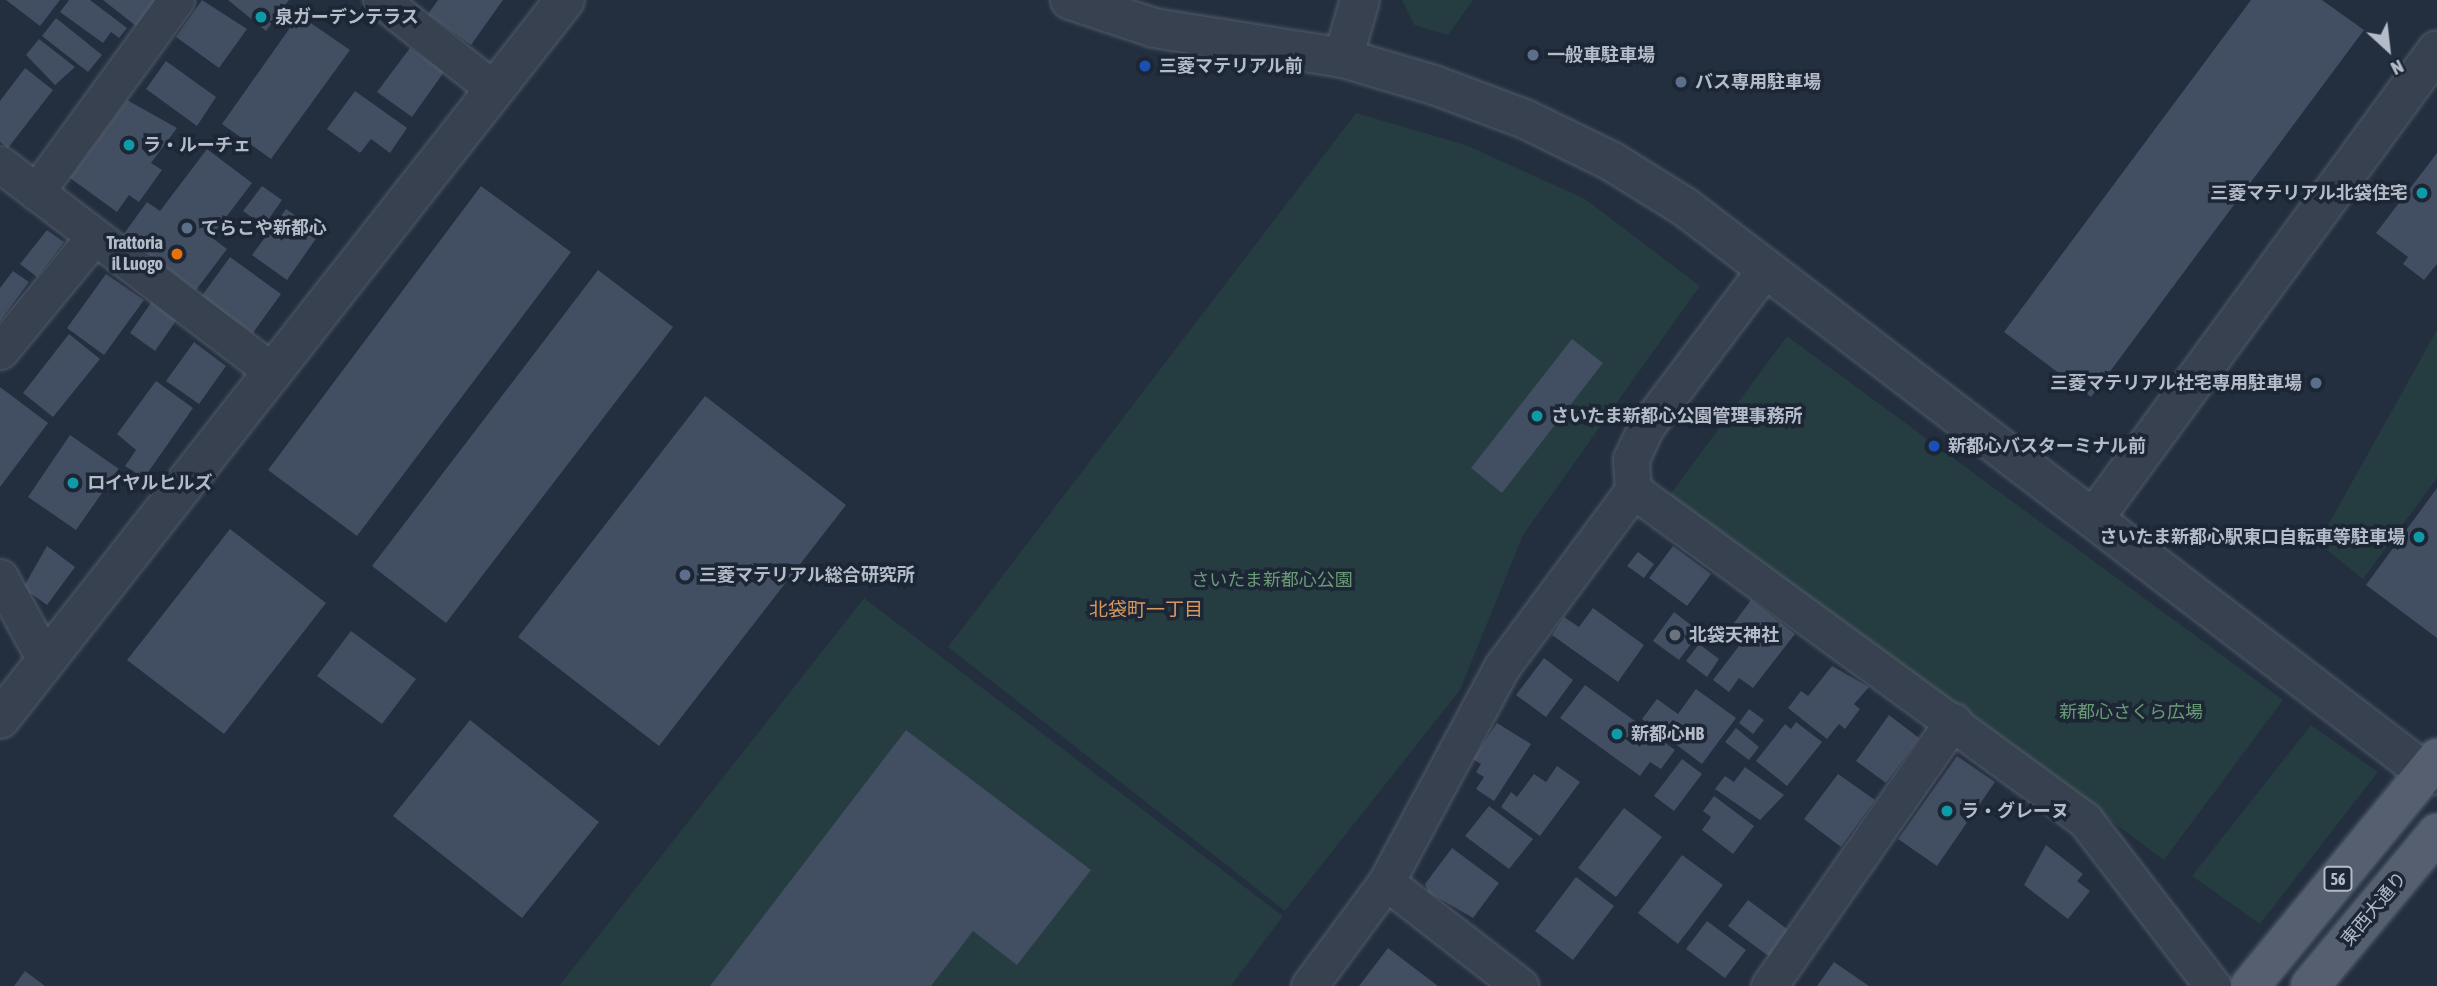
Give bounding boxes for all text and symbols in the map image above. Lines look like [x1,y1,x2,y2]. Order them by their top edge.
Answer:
place label: 泉ガーデンテラス [275,6,419,28]
marker: 泉ガーデンテラス [253,9,269,25]
north arrow [2353,14,2423,84]
place label: 一般車駐車場 [1547,44,1655,66]
marker: 一般車駐車場 [1525,47,1541,63]
place label: 三菱マテリアル前 [1159,55,1303,77]
text: N [2388,55,2408,80]
marker: 三菱マテリアル前 [1137,58,1153,74]
place label: バス専用駐車場 [1695,71,1821,93]
marker: バス専用駐車場 [1673,74,1689,90]
place label: ラ・ルーチェ [143,134,251,156]
marker: ラ・ルーチェ [121,137,137,153]
place label: 三菱マテリアル北袋住宅 [2210,182,2408,204]
marker: 三菱マテリアル北袋住宅 [2414,185,2430,201]
place label: てらこや新都心 [201,217,327,239]
marker: てらこや新都心 [179,220,195,236]
place label: Trattoria il Luogo [106,233,163,276]
marker: Trattoria il Luogo [169,246,185,262]
place label: 三菱マテリアル社宅専用駐車場 [2050,372,2302,394]
marker: 三菱マテリアル社宅専用駐車場 [2308,375,2324,391]
place label: さいたま新都心公園管理事務所 [1551,405,1803,427]
marker: さいたま新都心公園管理事務所 [1529,408,1545,424]
place label: 新都心バスターミナル前 [1948,435,2146,457]
marker: 新都心バスターミナル前 [1926,438,1942,454]
place label: ロイヤルヒルズ [87,472,213,494]
marker: ロイヤルヒルズ [65,475,81,491]
place label: さいたま新都心駅東口自転車等駐車場 [2099,526,2405,548]
marker: さいたま新都心駅東口自転車等駐車場 [2411,529,2427,545]
place label: 三菱マテリアル総合研究所 [699,564,915,586]
marker: 三菱マテリアル総合研究所 [677,567,693,583]
park label: さいたま新都心公園 [1191,569,1353,591]
district label: 北袋町一丁目 [1089,599,1203,621]
place label: 北袋天神社 [1689,624,1779,646]
marker: 北袋天神社 [1667,627,1683,643]
park label: 新都心さくら広場 [2059,701,2203,723]
place label: 新都心HB [1631,723,1704,745]
marker: 新都心HB [1609,726,1625,742]
place label: ラ・グレーヌ [1961,800,2069,822]
marker: ラ・グレーヌ [1939,803,1955,819]
road number: 56 [2322,866,2354,892]
street label: 東西大通り [2337,868,2411,950]

